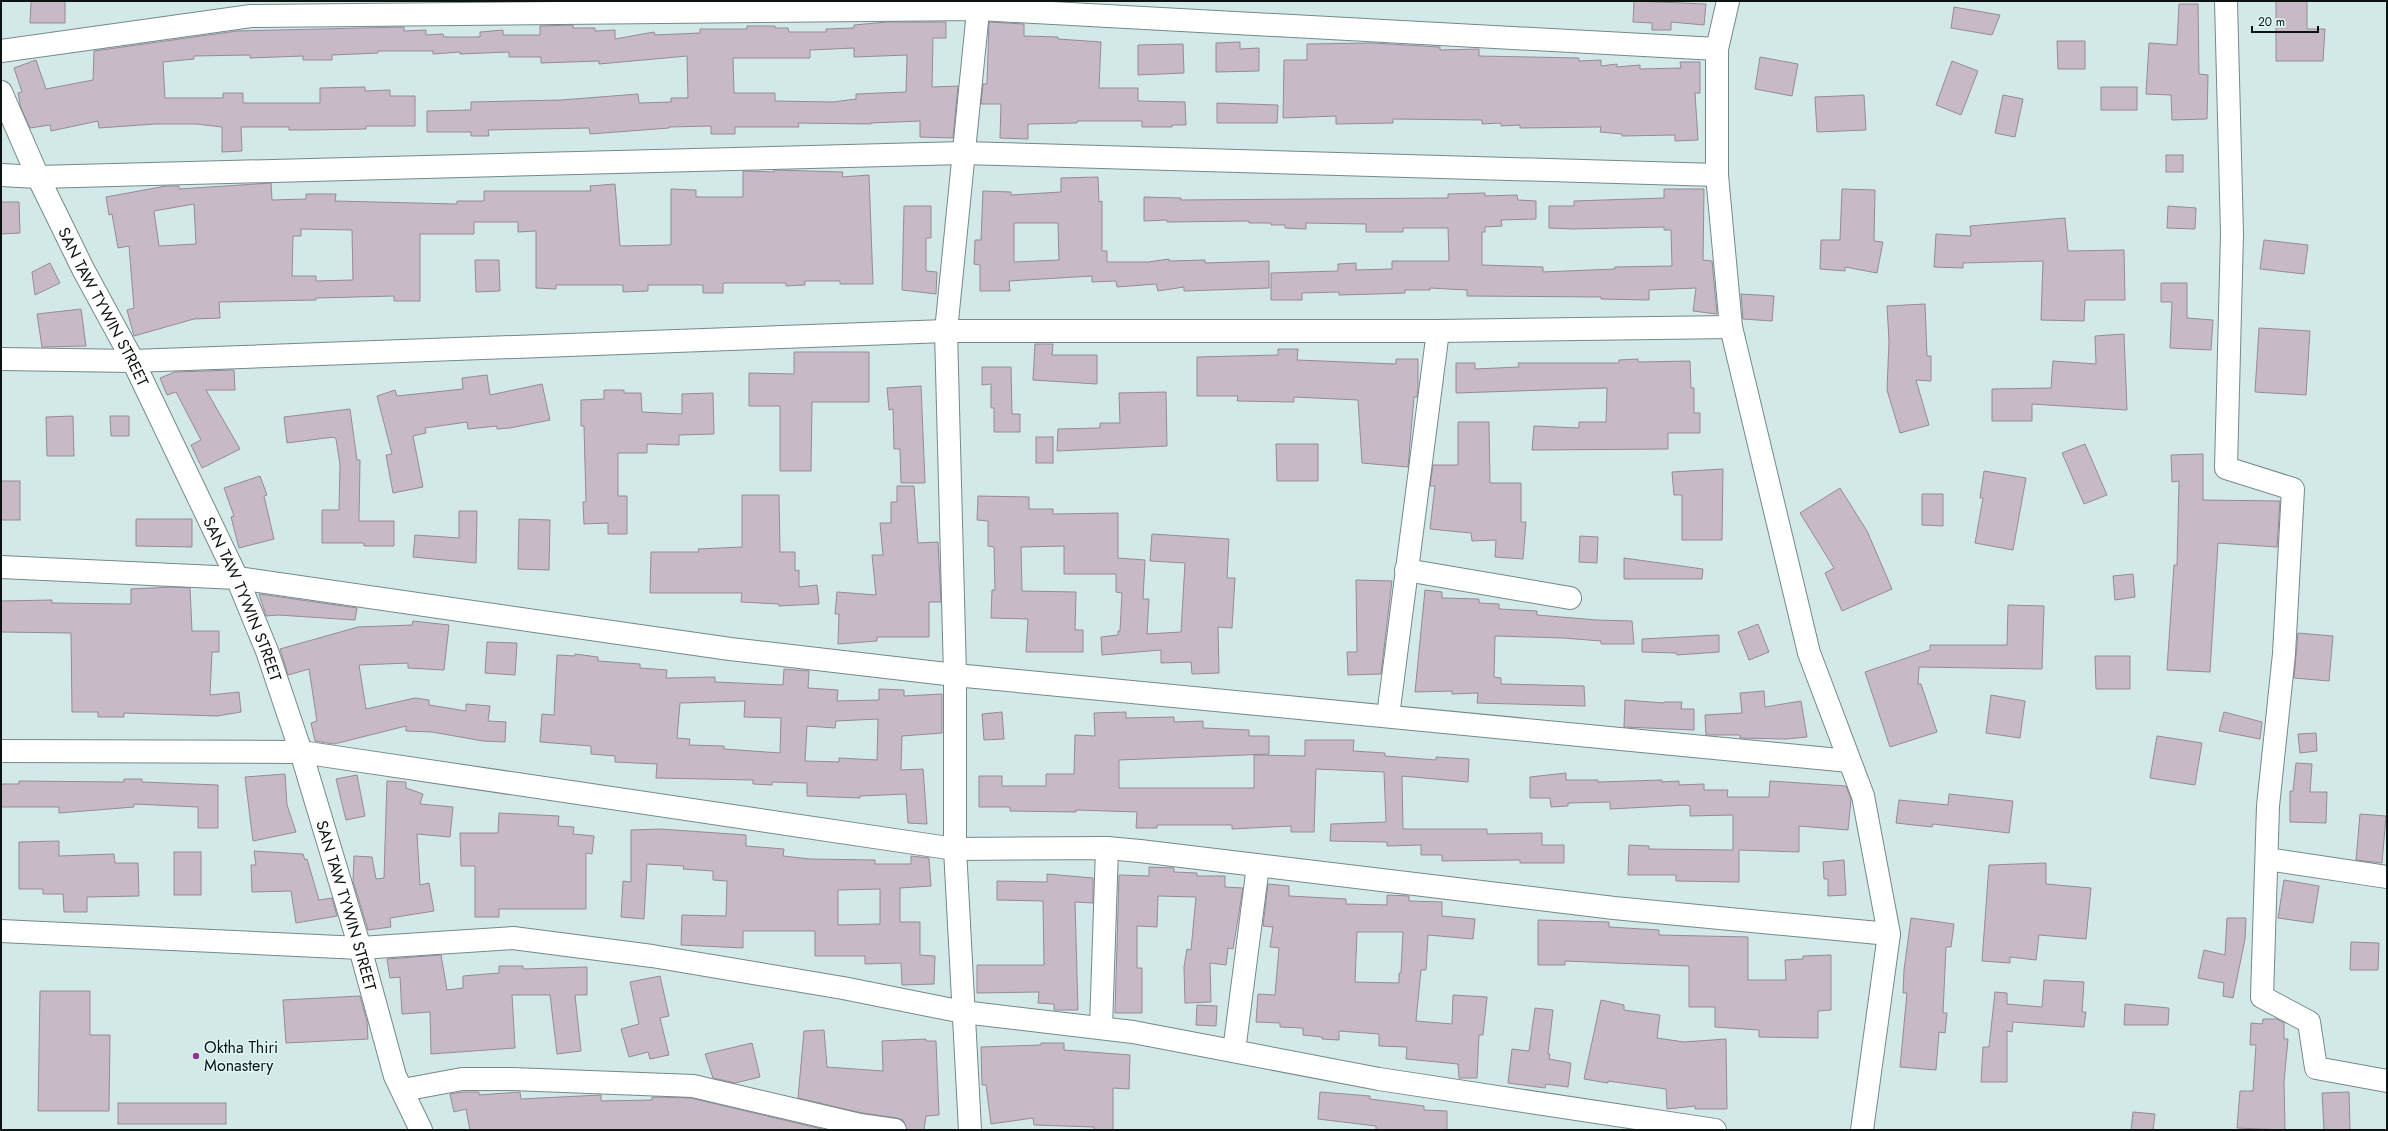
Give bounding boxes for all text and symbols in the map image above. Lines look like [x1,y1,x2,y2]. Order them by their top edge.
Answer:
scale bar [2252,8,2318,34]
text: 20 m [2258,13,2285,31]
street label: SAN TAW TYWIN STREET [52,223,155,391]
street label: SAN TAW TYWIN STREET [197,513,287,685]
street label: SAN TAW TYWIN STREET [310,817,382,994]
place label: Oktha Thiri Monastery [204,1036,278,1077]
marker: Oktha Thiri Monastery [191,1051,201,1061]

